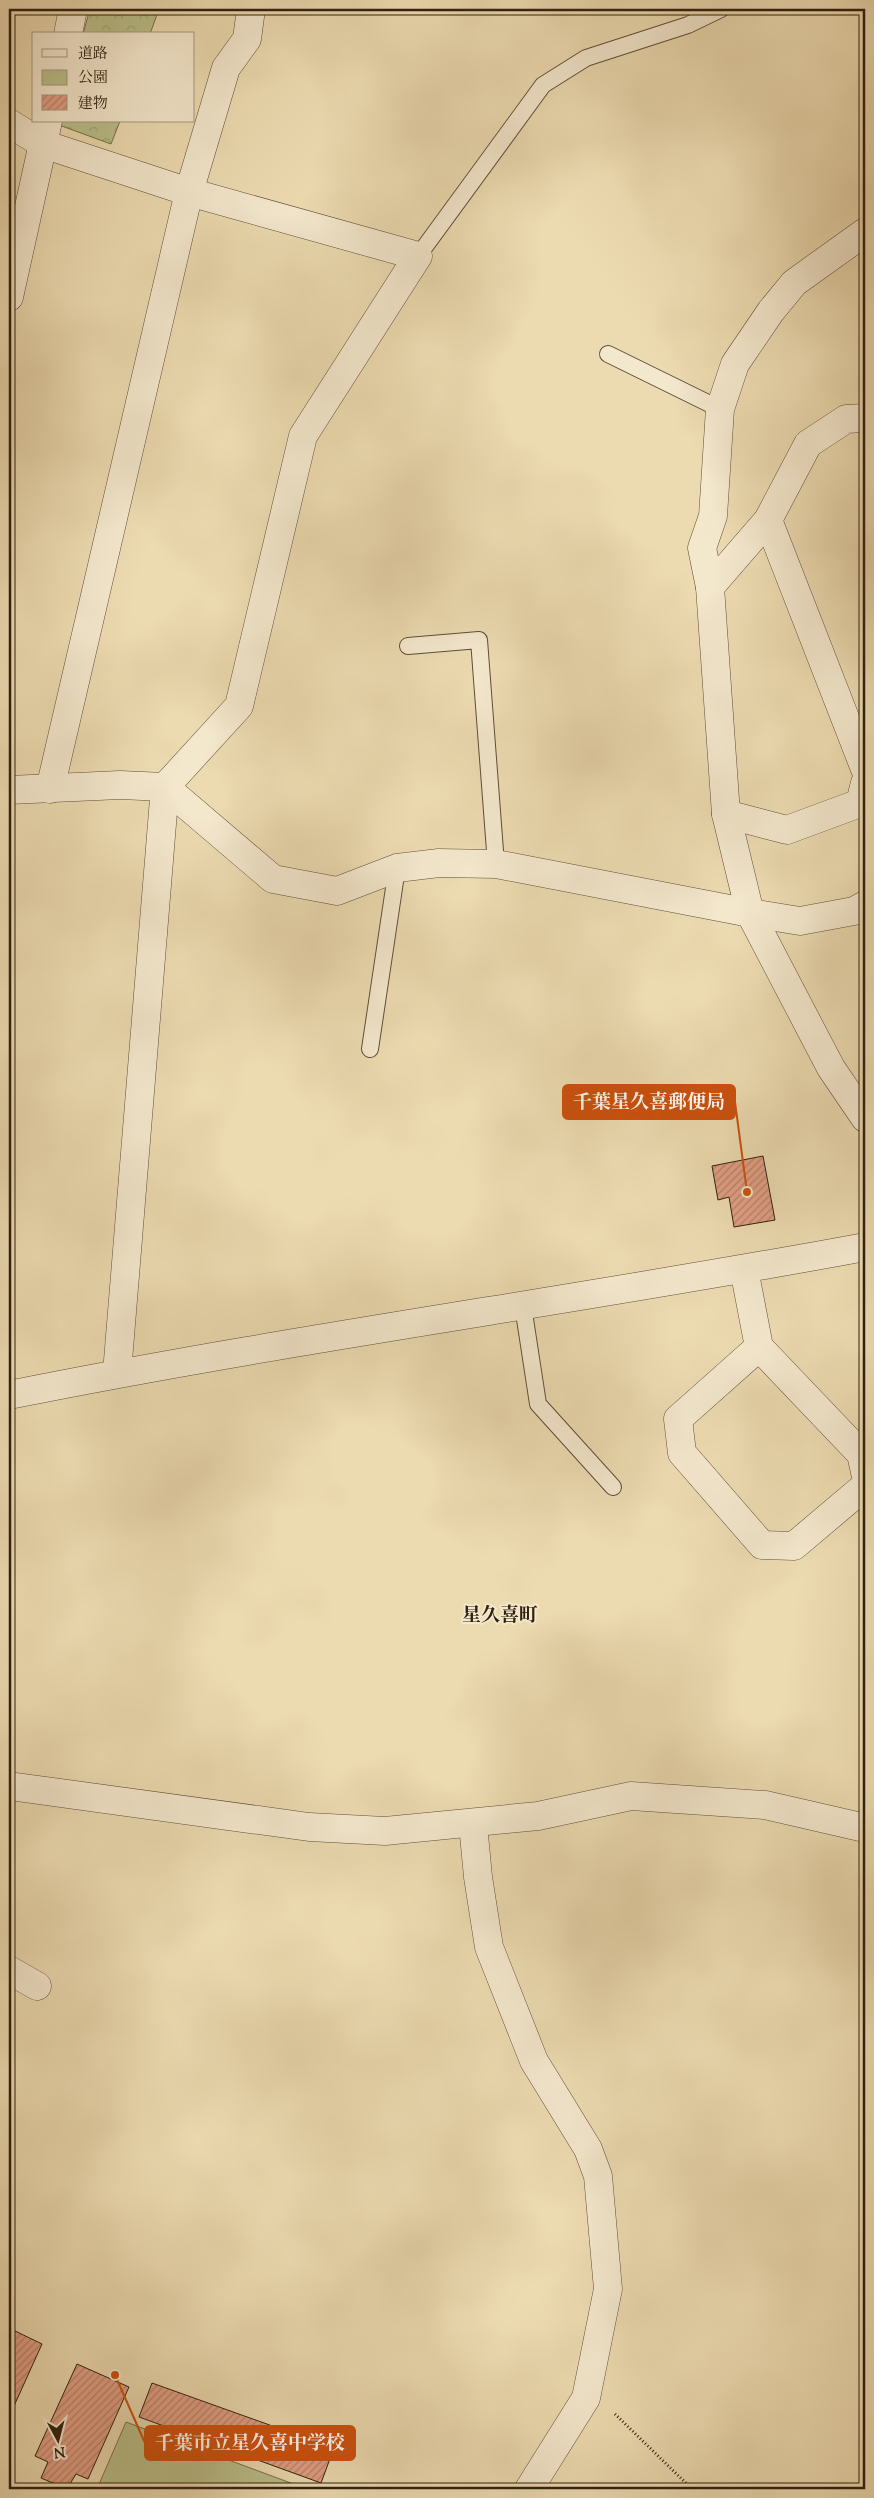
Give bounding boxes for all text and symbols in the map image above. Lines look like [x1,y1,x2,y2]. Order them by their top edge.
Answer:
legend [32,32,195,122]
text: 道路 [78,44,108,65]
text: 公園 [78,68,108,89]
text: 建物 [78,94,108,115]
callout: 千葉星久喜郵便局 [563,1085,735,1119]
text: 千葉星久喜郵便局 [573,1090,725,1117]
district label: 星久喜町 [462,1603,538,1630]
north arrow [32,2416,82,2466]
callout: 千葉市立星久喜中学校 [145,2426,355,2460]
text: 千葉市立星久喜中学校 [155,2431,345,2458]
text: N [53,2440,66,2462]

